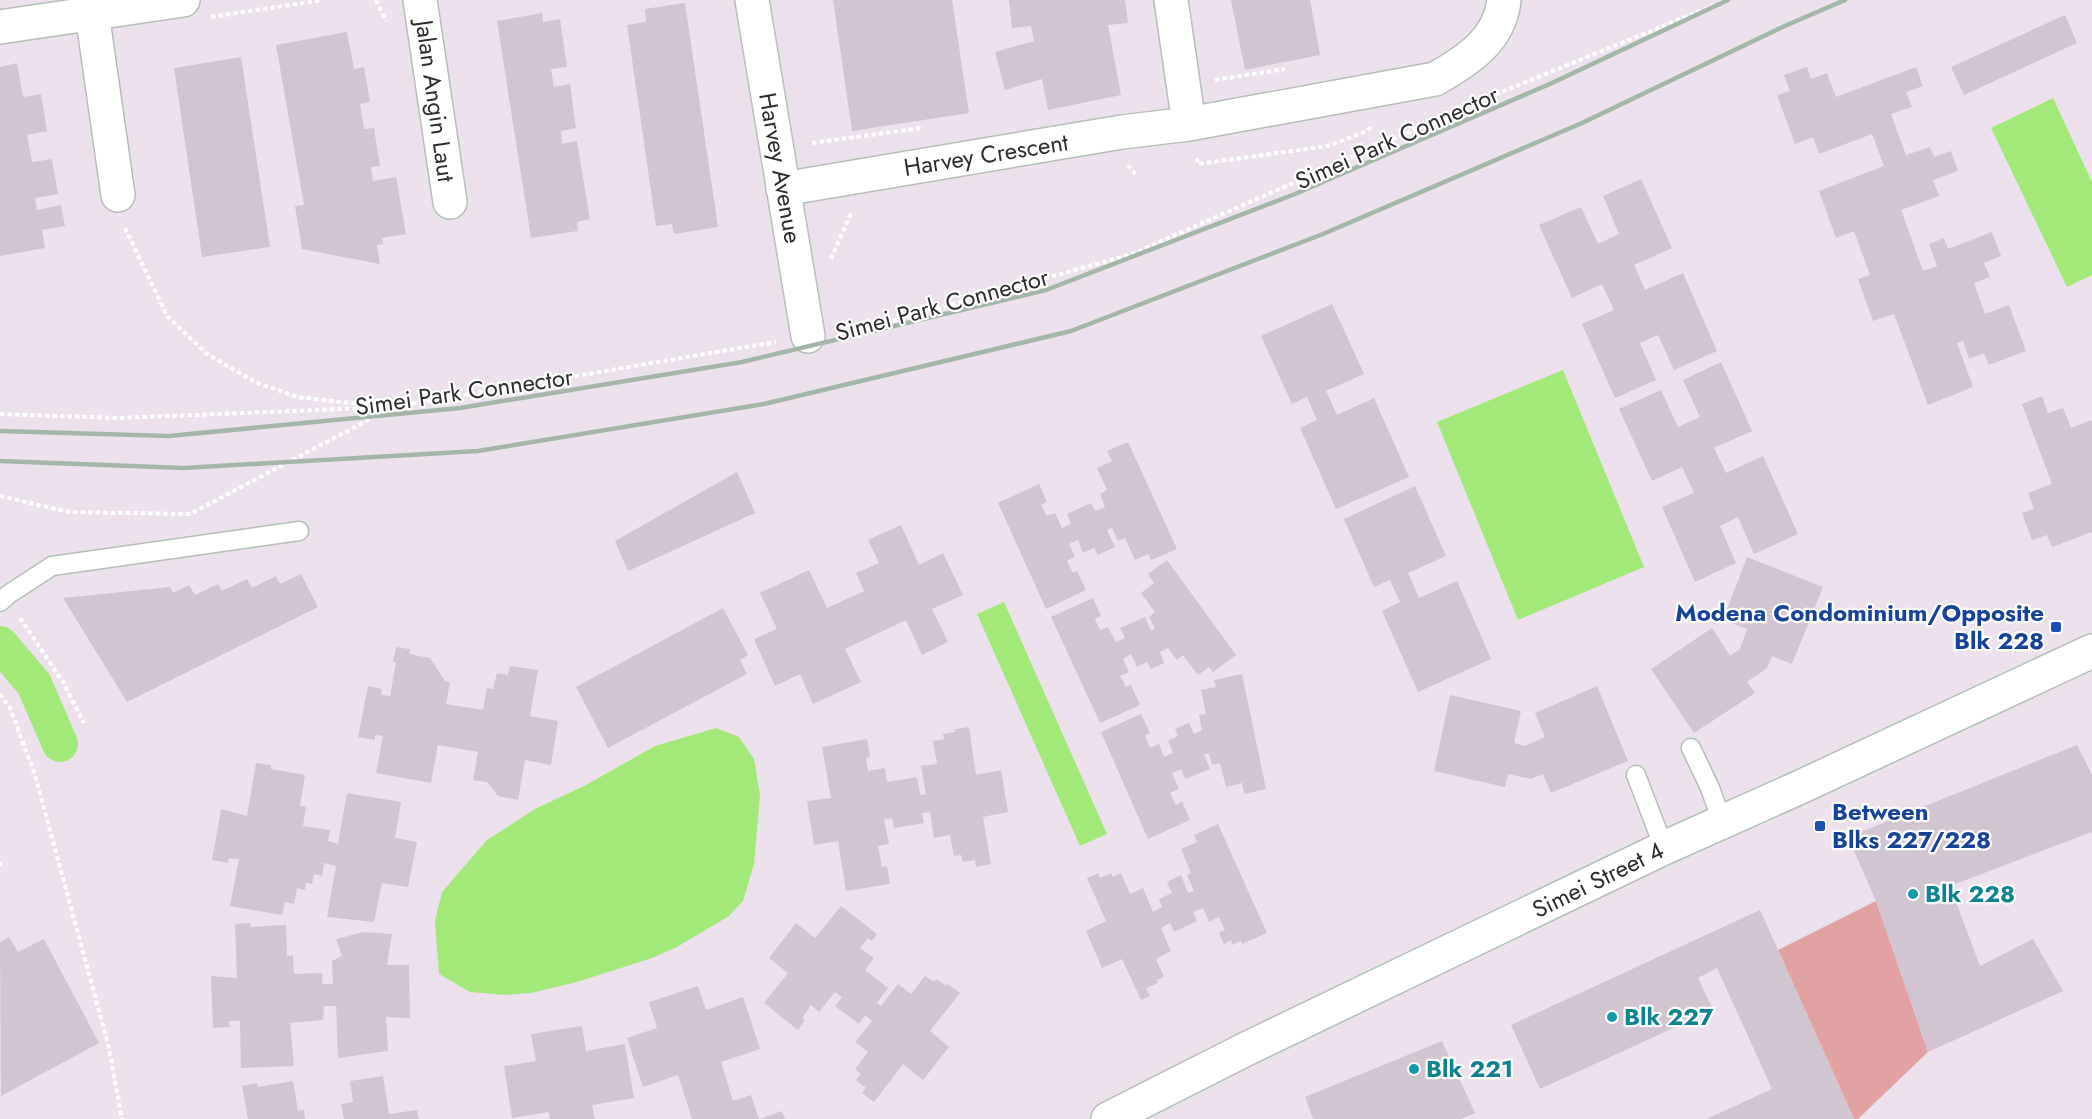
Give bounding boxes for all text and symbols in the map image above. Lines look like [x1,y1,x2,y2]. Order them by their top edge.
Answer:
street label: Jalan Angin Laut [406,15,464,184]
street label: Simei Park Connector [1289,77,1505,198]
street label: Harvey Avenue [750,90,811,246]
street label: Harvey Crescent [901,124,1071,185]
street label: Simei Park Connector [831,259,1053,350]
street label: Simei Park Connector [353,359,576,424]
place label: Modena Condominium/Opposite Blk 228 [1675,595,2044,658]
marker: Modena Condominium/Opposite Blk 228 [2049,620,2063,634]
place label: Between Blks 227/228 [1832,794,1991,857]
marker: Between Blks 227/228 [1813,819,1827,833]
street label: Simei Street 4 [1526,833,1669,926]
place label: Blk 228 [1925,876,2015,911]
marker: Blk 228 [1906,887,1920,901]
place label: Blk 227 [1624,999,1714,1034]
marker: Blk 227 [1605,1010,1619,1024]
place label: Blk 221 [1426,1051,1513,1086]
marker: Blk 221 [1407,1062,1421,1076]

